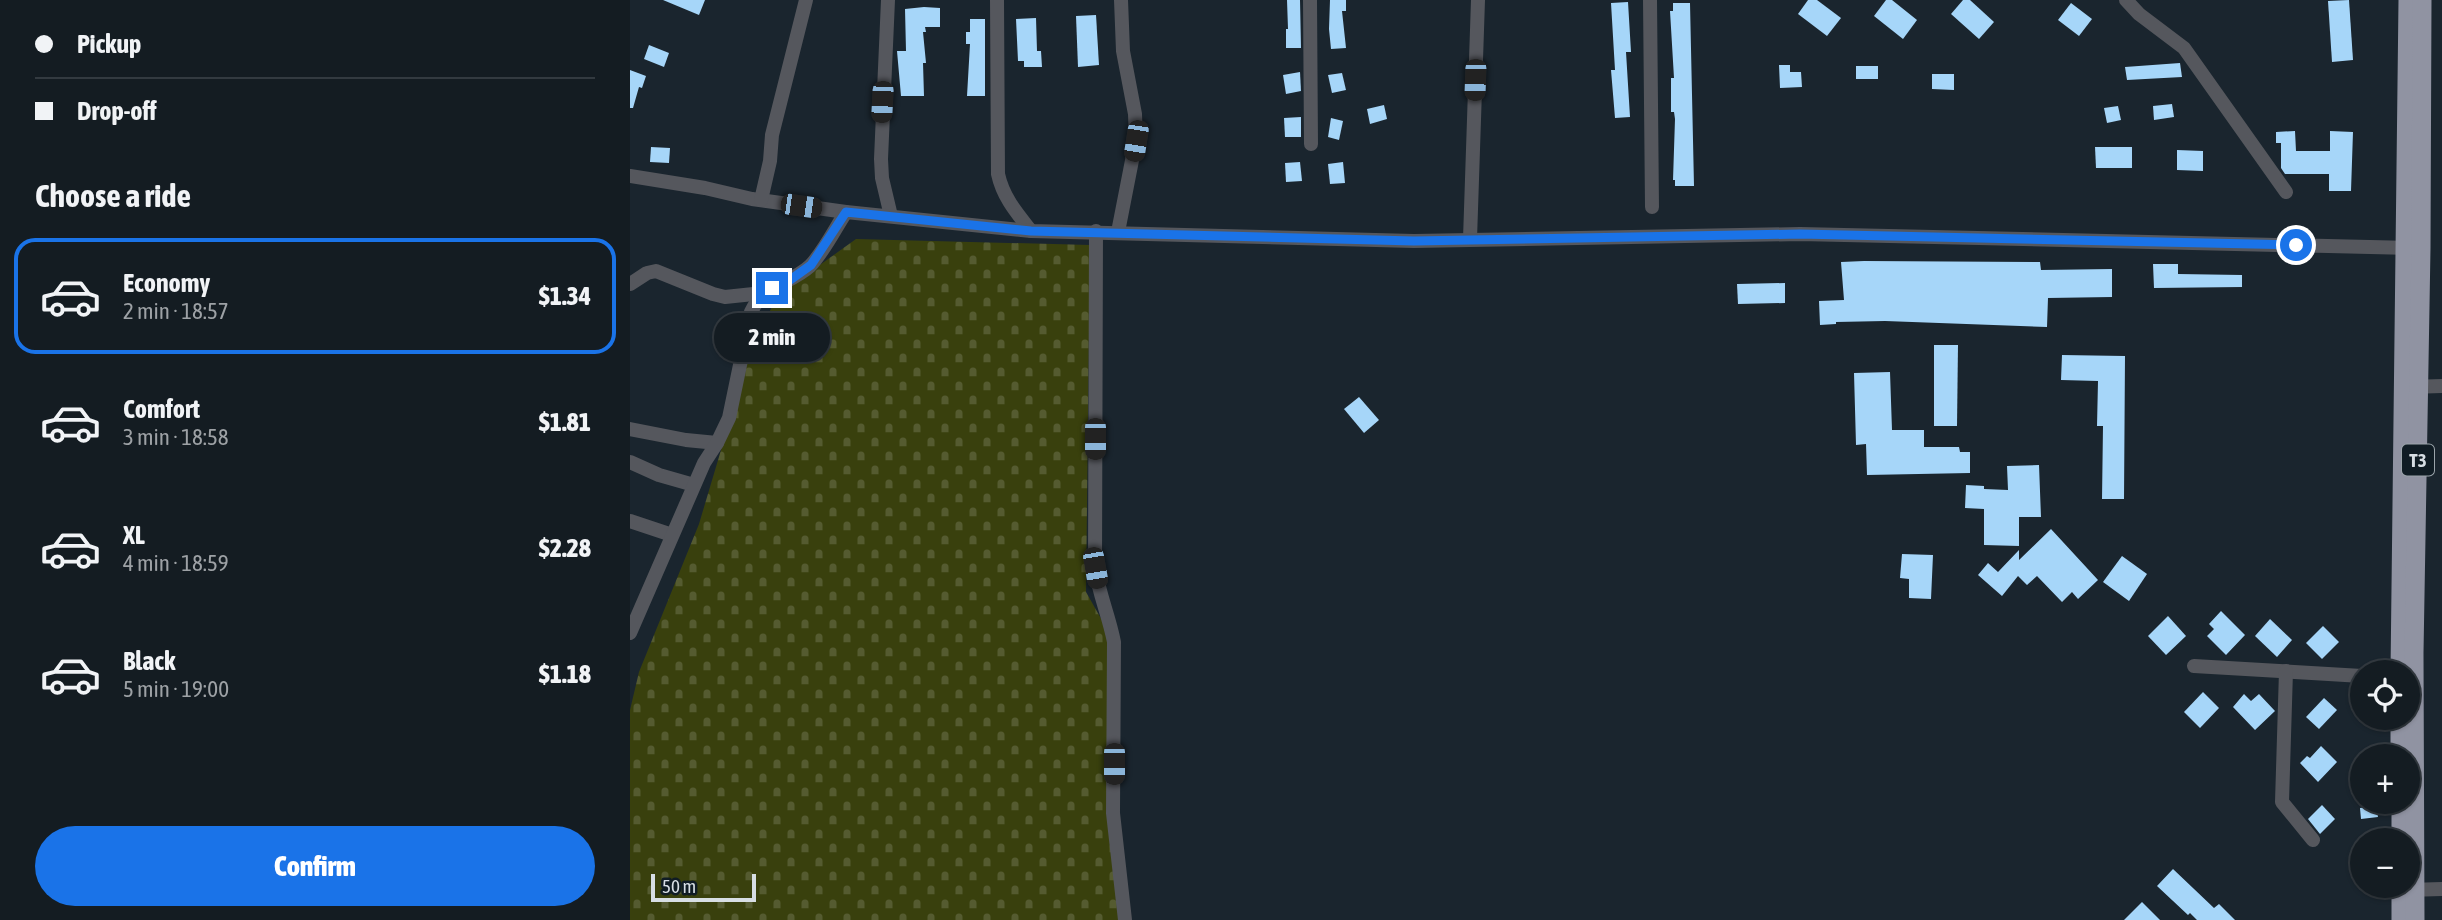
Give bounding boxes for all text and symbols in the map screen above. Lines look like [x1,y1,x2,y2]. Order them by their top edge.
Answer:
text: Pickup [77,29,141,59]
car [1464,59,1487,101]
car [871,80,894,124]
text: Drop-off [77,96,157,126]
car [1123,119,1150,163]
text: Choose a ride [35,177,191,214]
car [779,193,824,219]
route start [2280,229,2312,261]
icon: car [39,265,102,328]
text: Economy [123,268,210,298]
route end [756,272,788,304]
text: $1.34 [539,281,591,311]
text: 2 min · 18:57 [123,298,229,324]
callout: 2 min [714,312,830,362]
text: 2 min [749,324,795,350]
icon: car [39,391,102,454]
text: Comfort [123,394,200,424]
text: $1.81 [539,407,591,437]
car [1085,418,1106,460]
text: 3 min · 18:58 [123,424,229,450]
road number: T3 [2402,444,2434,475]
icon: car [39,517,102,580]
text: XL [123,520,145,550]
text: $2.28 [539,533,591,563]
car [1082,545,1109,591]
text: 4 min · 18:59 [123,550,229,576]
icon: car [39,643,102,706]
text: Black [123,646,175,676]
text: $1.18 [539,659,591,689]
map controls [2350,660,2420,898]
button: locate [2350,660,2420,730]
text: 5 min · 19:00 [123,676,229,702]
car [1104,743,1125,785]
button: + [2350,744,2420,814]
button: Confirm [35,826,595,906]
button: − [2350,828,2420,898]
scale bar [651,871,756,903]
text: 50 m [662,875,696,897]

